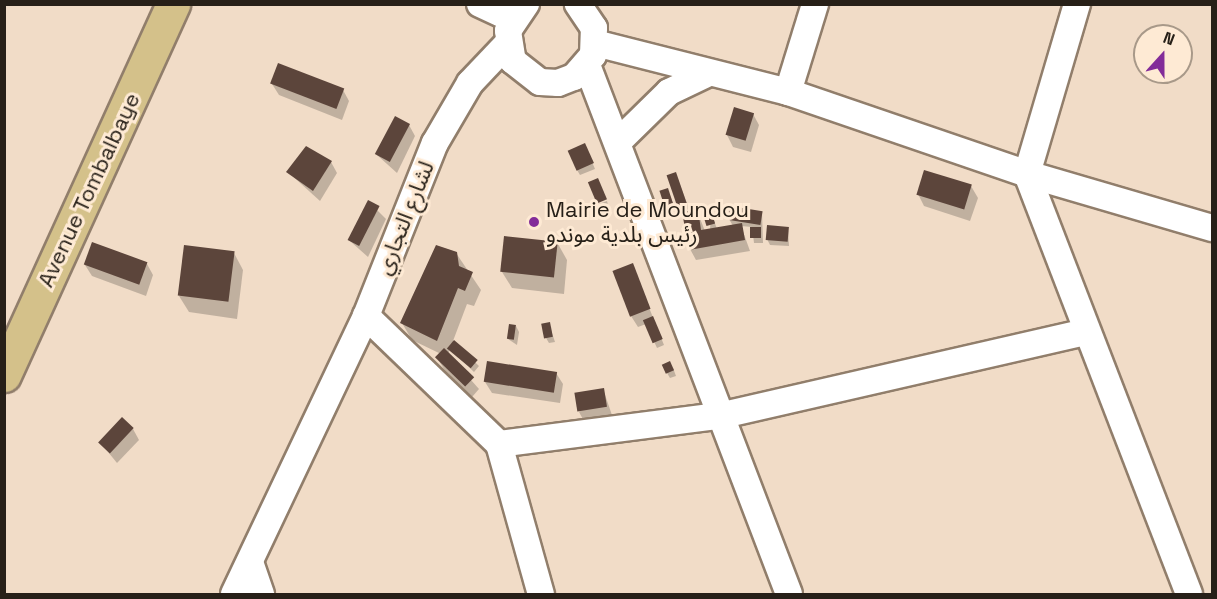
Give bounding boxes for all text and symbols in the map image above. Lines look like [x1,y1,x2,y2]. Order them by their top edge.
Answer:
north arrow [1133,24,1193,84]
text: N [1160,27,1178,50]
street label: Avenue Tombalbaye [32,88,146,292]
street label: لشارع التجاري [370,157,440,279]
place label: Mairie de Moundou رئيس بلدية موندو [546,196,749,248]
marker: Mairie de Moundou رئيس بلدية موندو [527,215,541,229]

